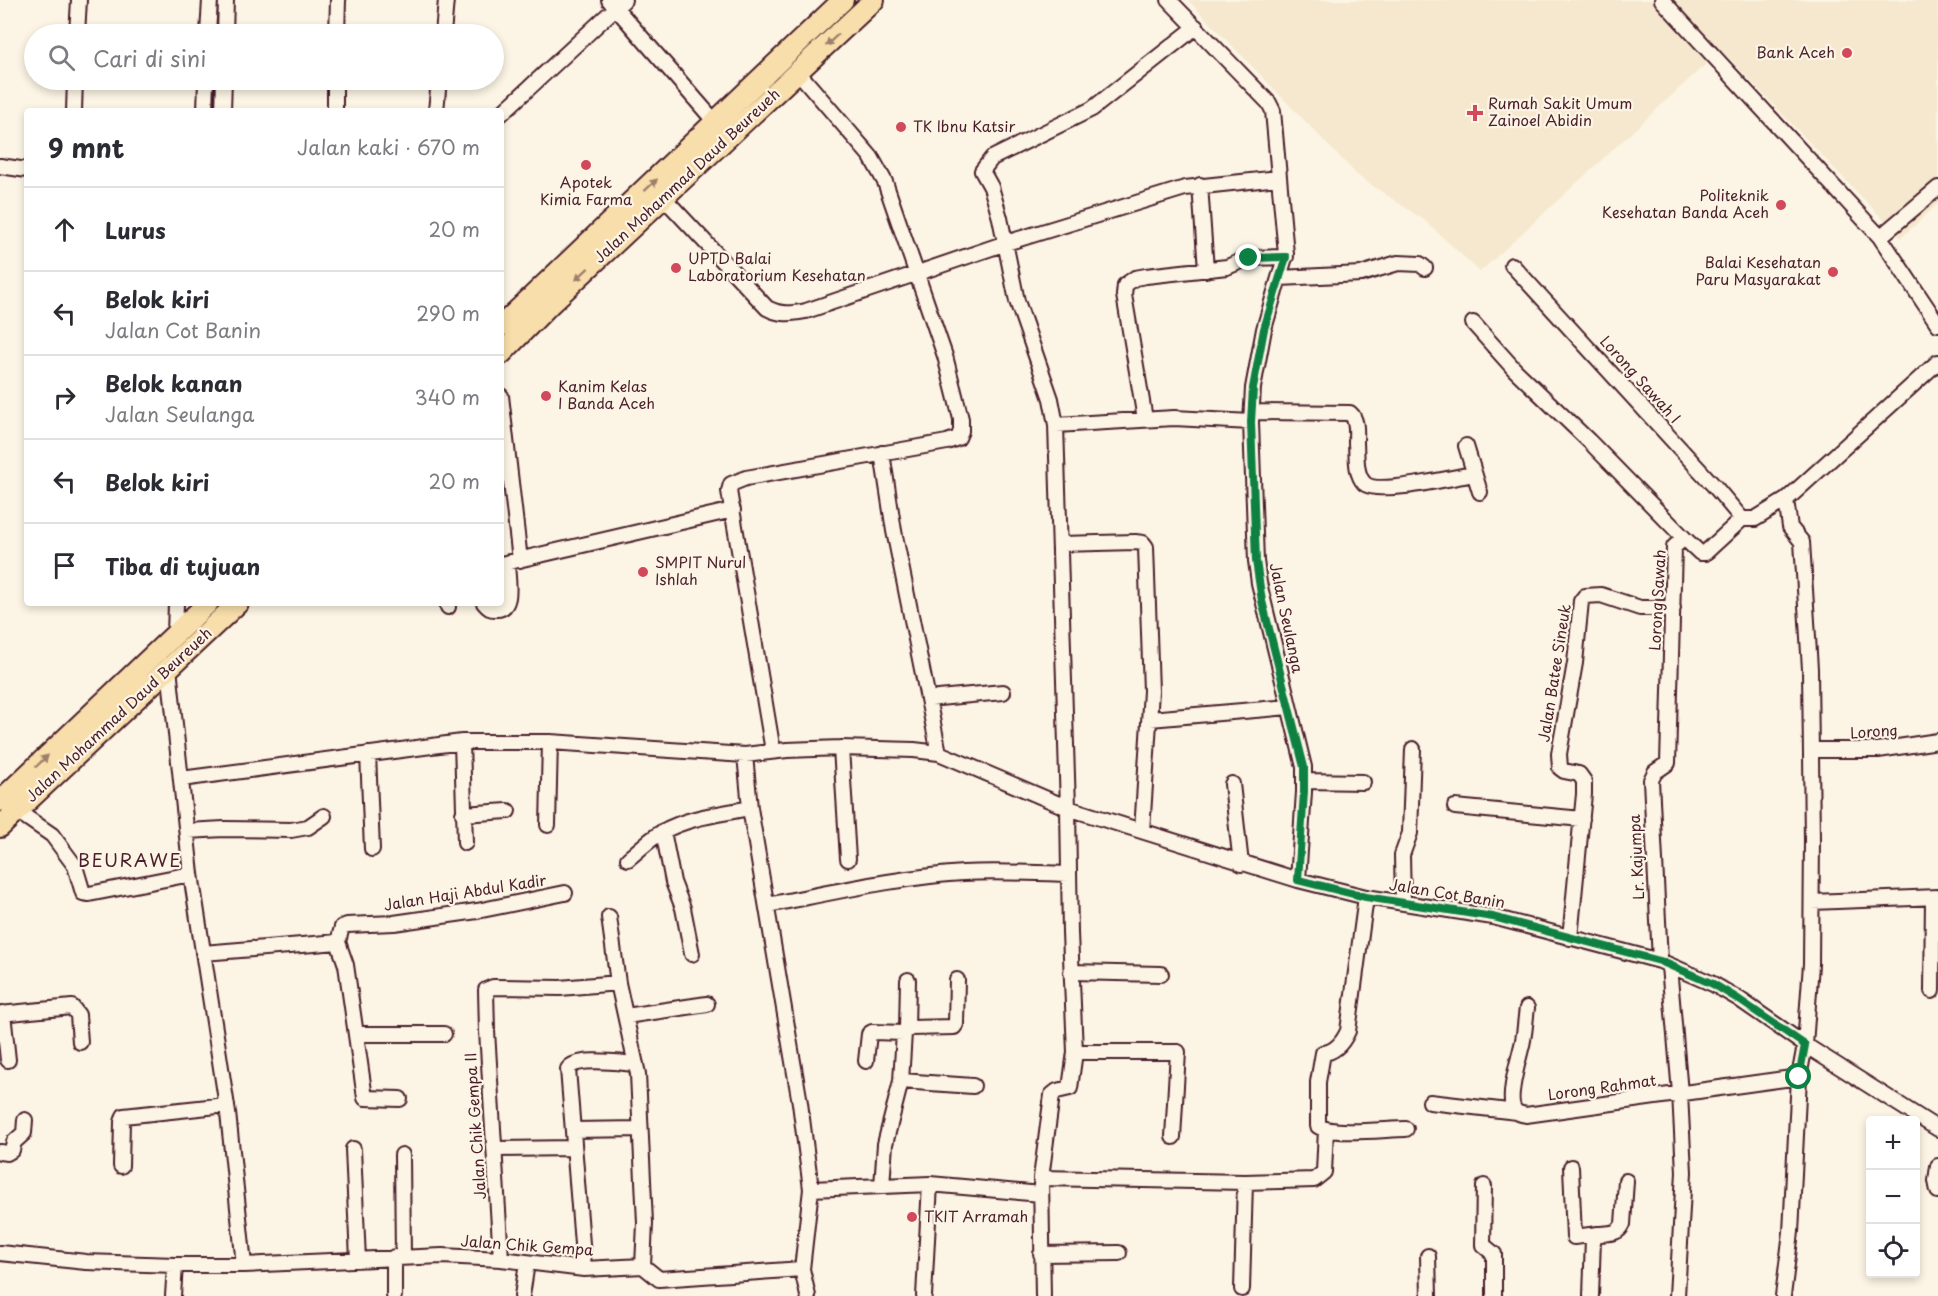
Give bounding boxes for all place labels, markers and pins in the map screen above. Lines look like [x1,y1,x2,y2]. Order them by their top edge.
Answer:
place label: Bank Aceh [1756,40,1835,63]
marker: Bank Aceh [1840,46,1854,60]
place label: Rumah Sakit Umum Zainoel Abidin [1488,91,1632,131]
marker: Rumah Sakit Umum Zainoel Abidin [1466,104,1484,122]
place label: TK Ibnu Katsir [913,114,1015,137]
marker: TK Ibnu Katsir [894,120,908,134]
marker: Apotek Kimia Farma [579,158,593,172]
place label: Apotek Kimia Farma [540,170,632,210]
place label: Politeknik Kesehatan Banda Aceh [1602,183,1769,223]
marker: Politeknik Kesehatan Banda Aceh [1774,198,1788,212]
place label: UPTD Balai Laboratorium Kesehatan [688,246,866,286]
place label: Balai Kesehatan Paru Masyarakat [1696,250,1821,290]
marker: UPTD Balai Laboratorium Kesehatan [669,261,683,275]
marker: Balai Kesehatan Paru Masyarakat [1826,265,1840,279]
place label: Kanim Kelas I Banda Aceh [558,374,655,414]
marker: Kanim Kelas I Banda Aceh [539,389,553,403]
place label: SMPIT Nurul Ishlah [655,550,746,590]
marker: SMPIT Nurul Ishlah [636,565,650,579]
place label: TKIT Arramah [924,1204,1028,1227]
marker: TKIT Arramah [905,1210,919,1224]

